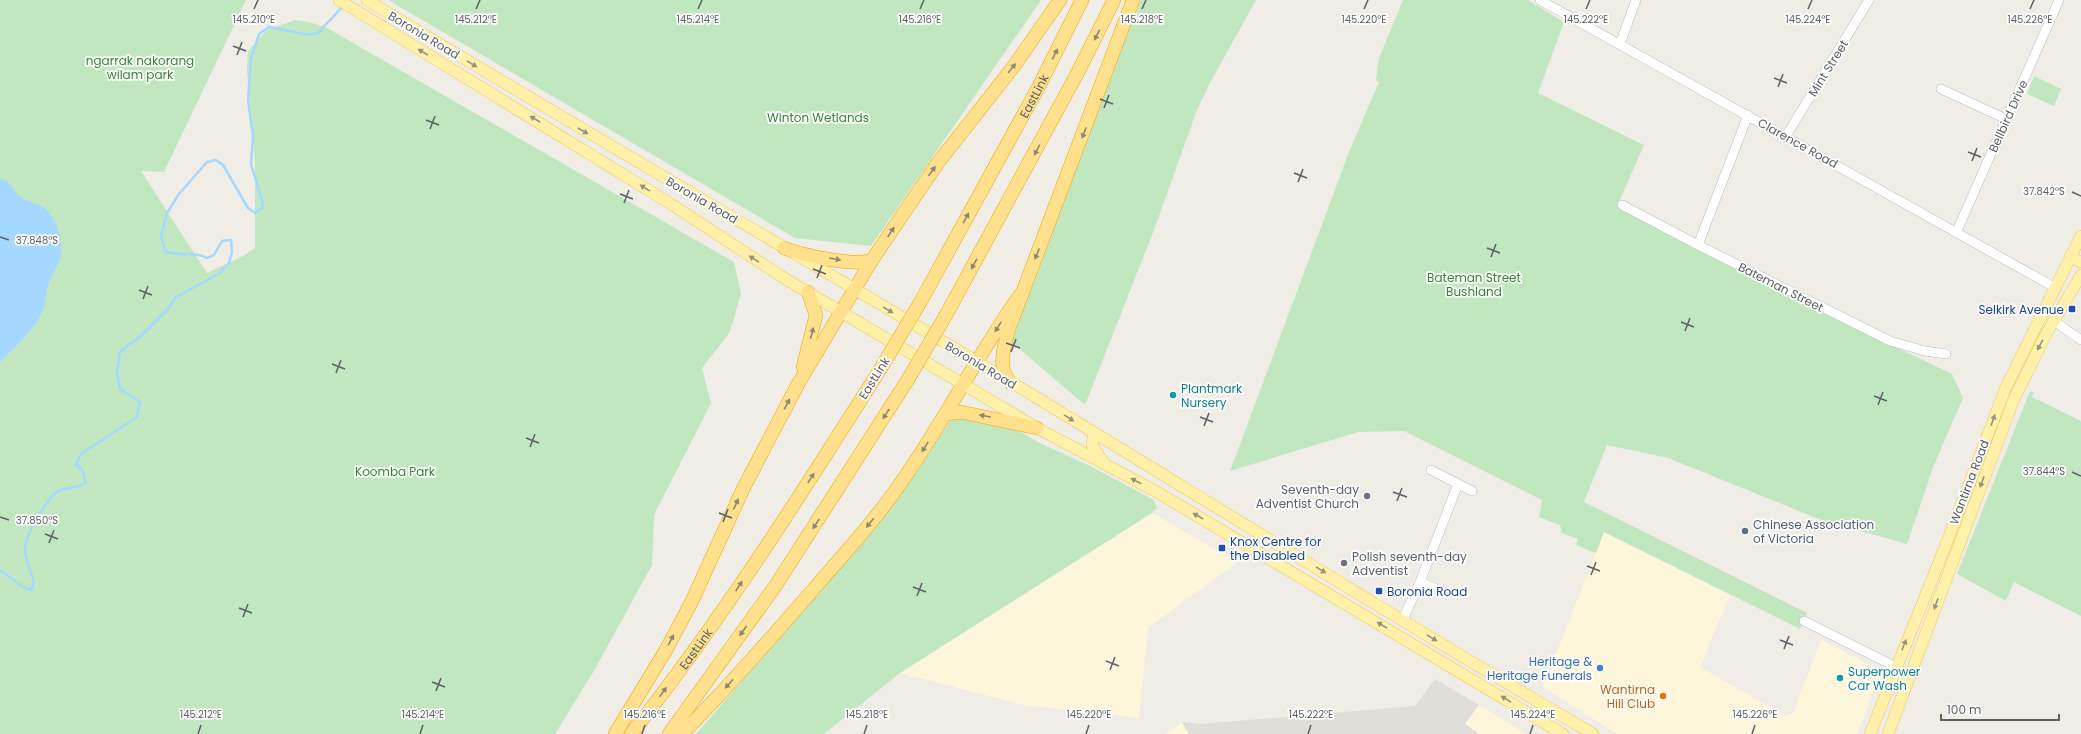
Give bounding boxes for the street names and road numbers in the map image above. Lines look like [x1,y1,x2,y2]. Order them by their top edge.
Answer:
street label: Boronia Road [385,7,463,63]
street label: Mint Street [1804,36,1852,100]
street label: EastLink [1015,71,1052,121]
street label: Bellbird Drive [1984,77,2032,155]
street label: Clarence Road [1755,114,1841,172]
street label: Boronia Road [663,173,741,227]
street label: Bateman Street [1735,258,1827,316]
street label: Boronia Road [942,337,1020,393]
street label: EastLink [854,353,894,402]
street label: Wantirna Road [1945,437,1993,527]
street label: EastLink [675,624,717,673]

